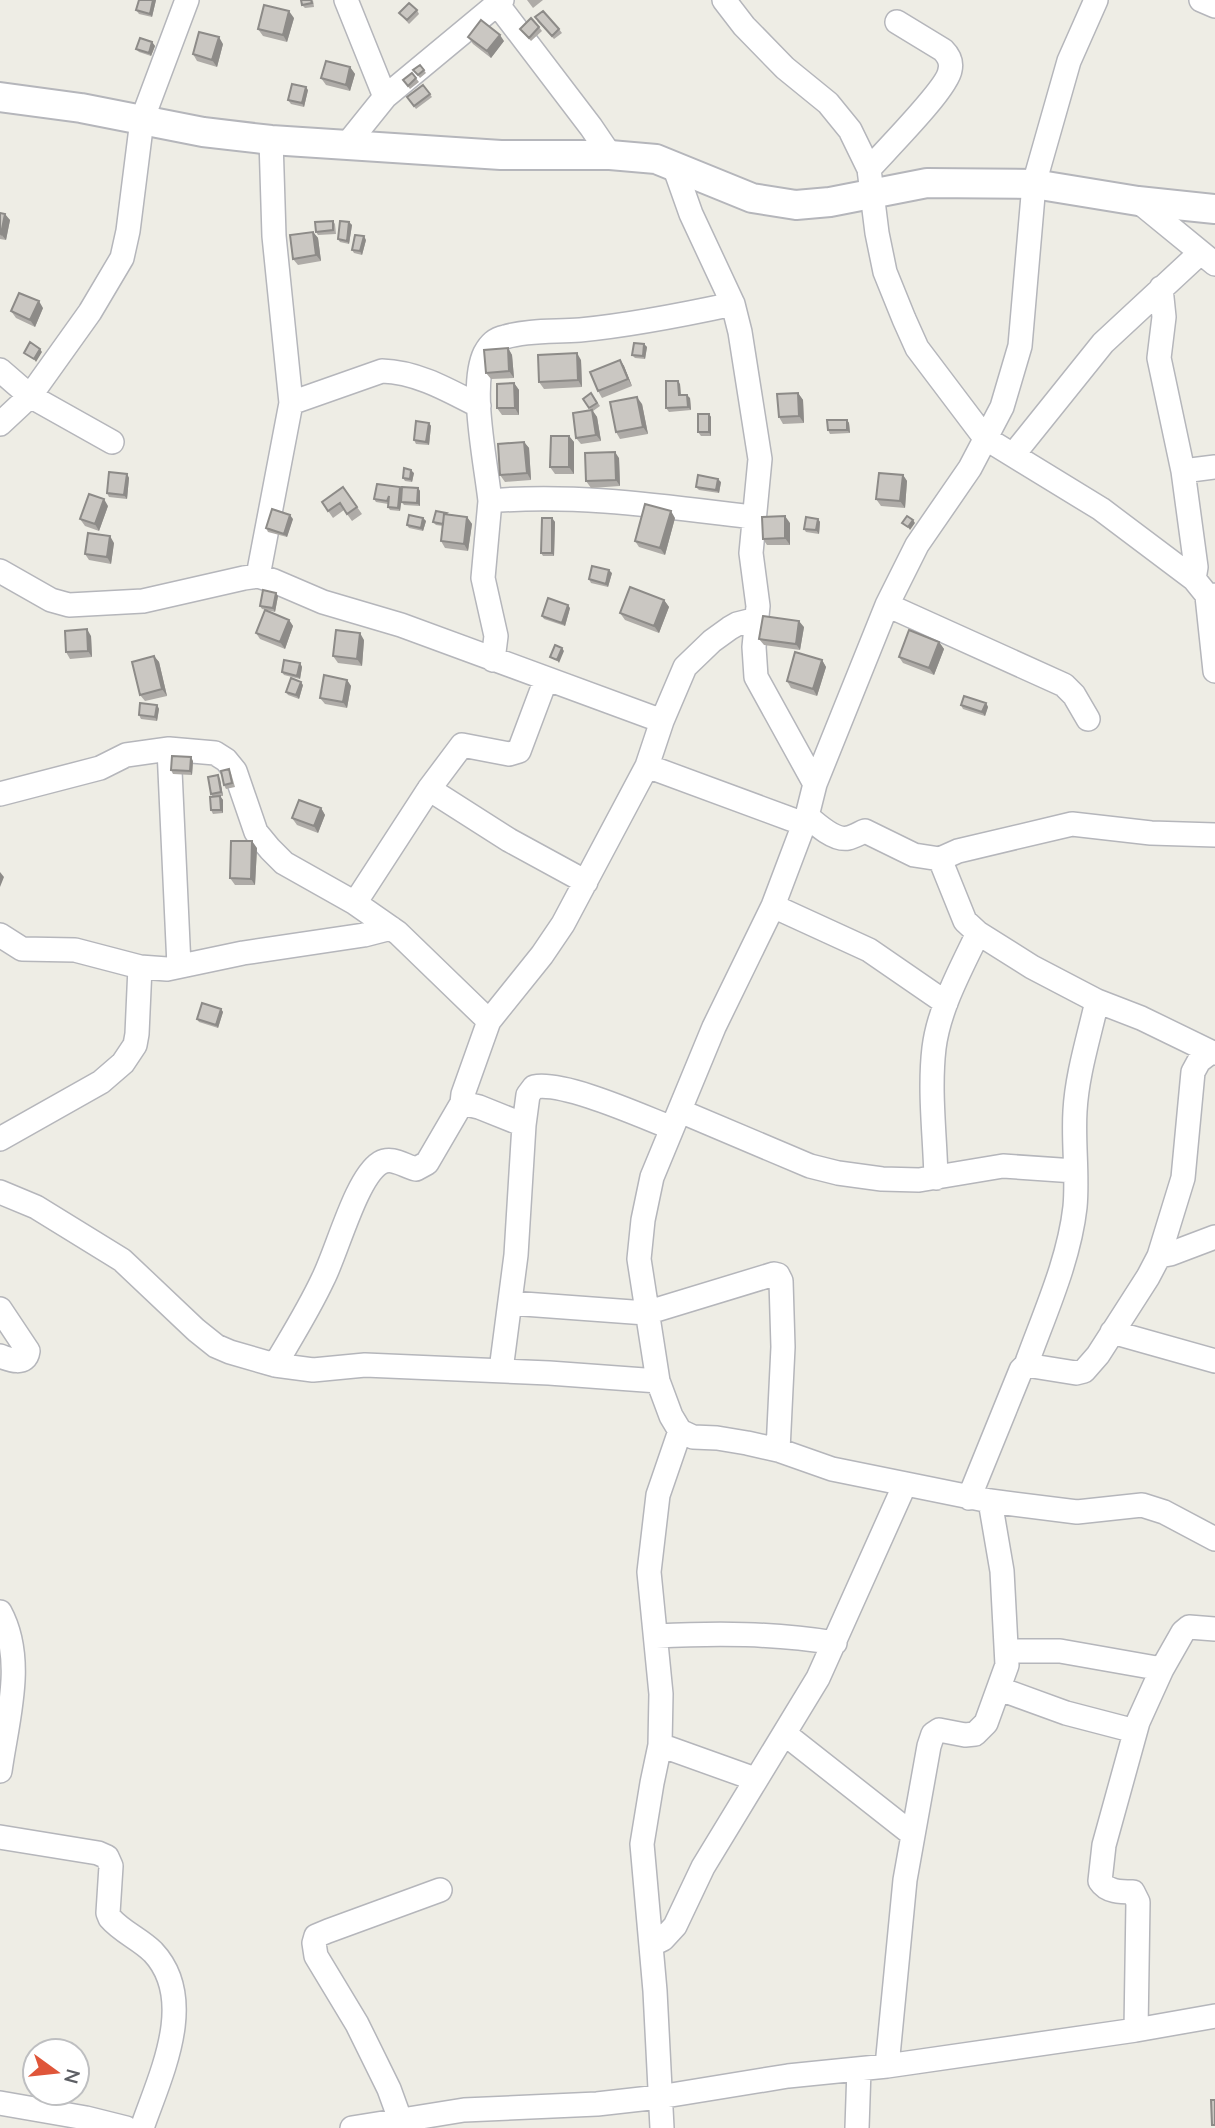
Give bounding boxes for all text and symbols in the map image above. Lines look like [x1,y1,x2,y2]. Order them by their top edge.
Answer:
north arrow [21,2037,91,2107]
text: N [57,2066,86,2086]

